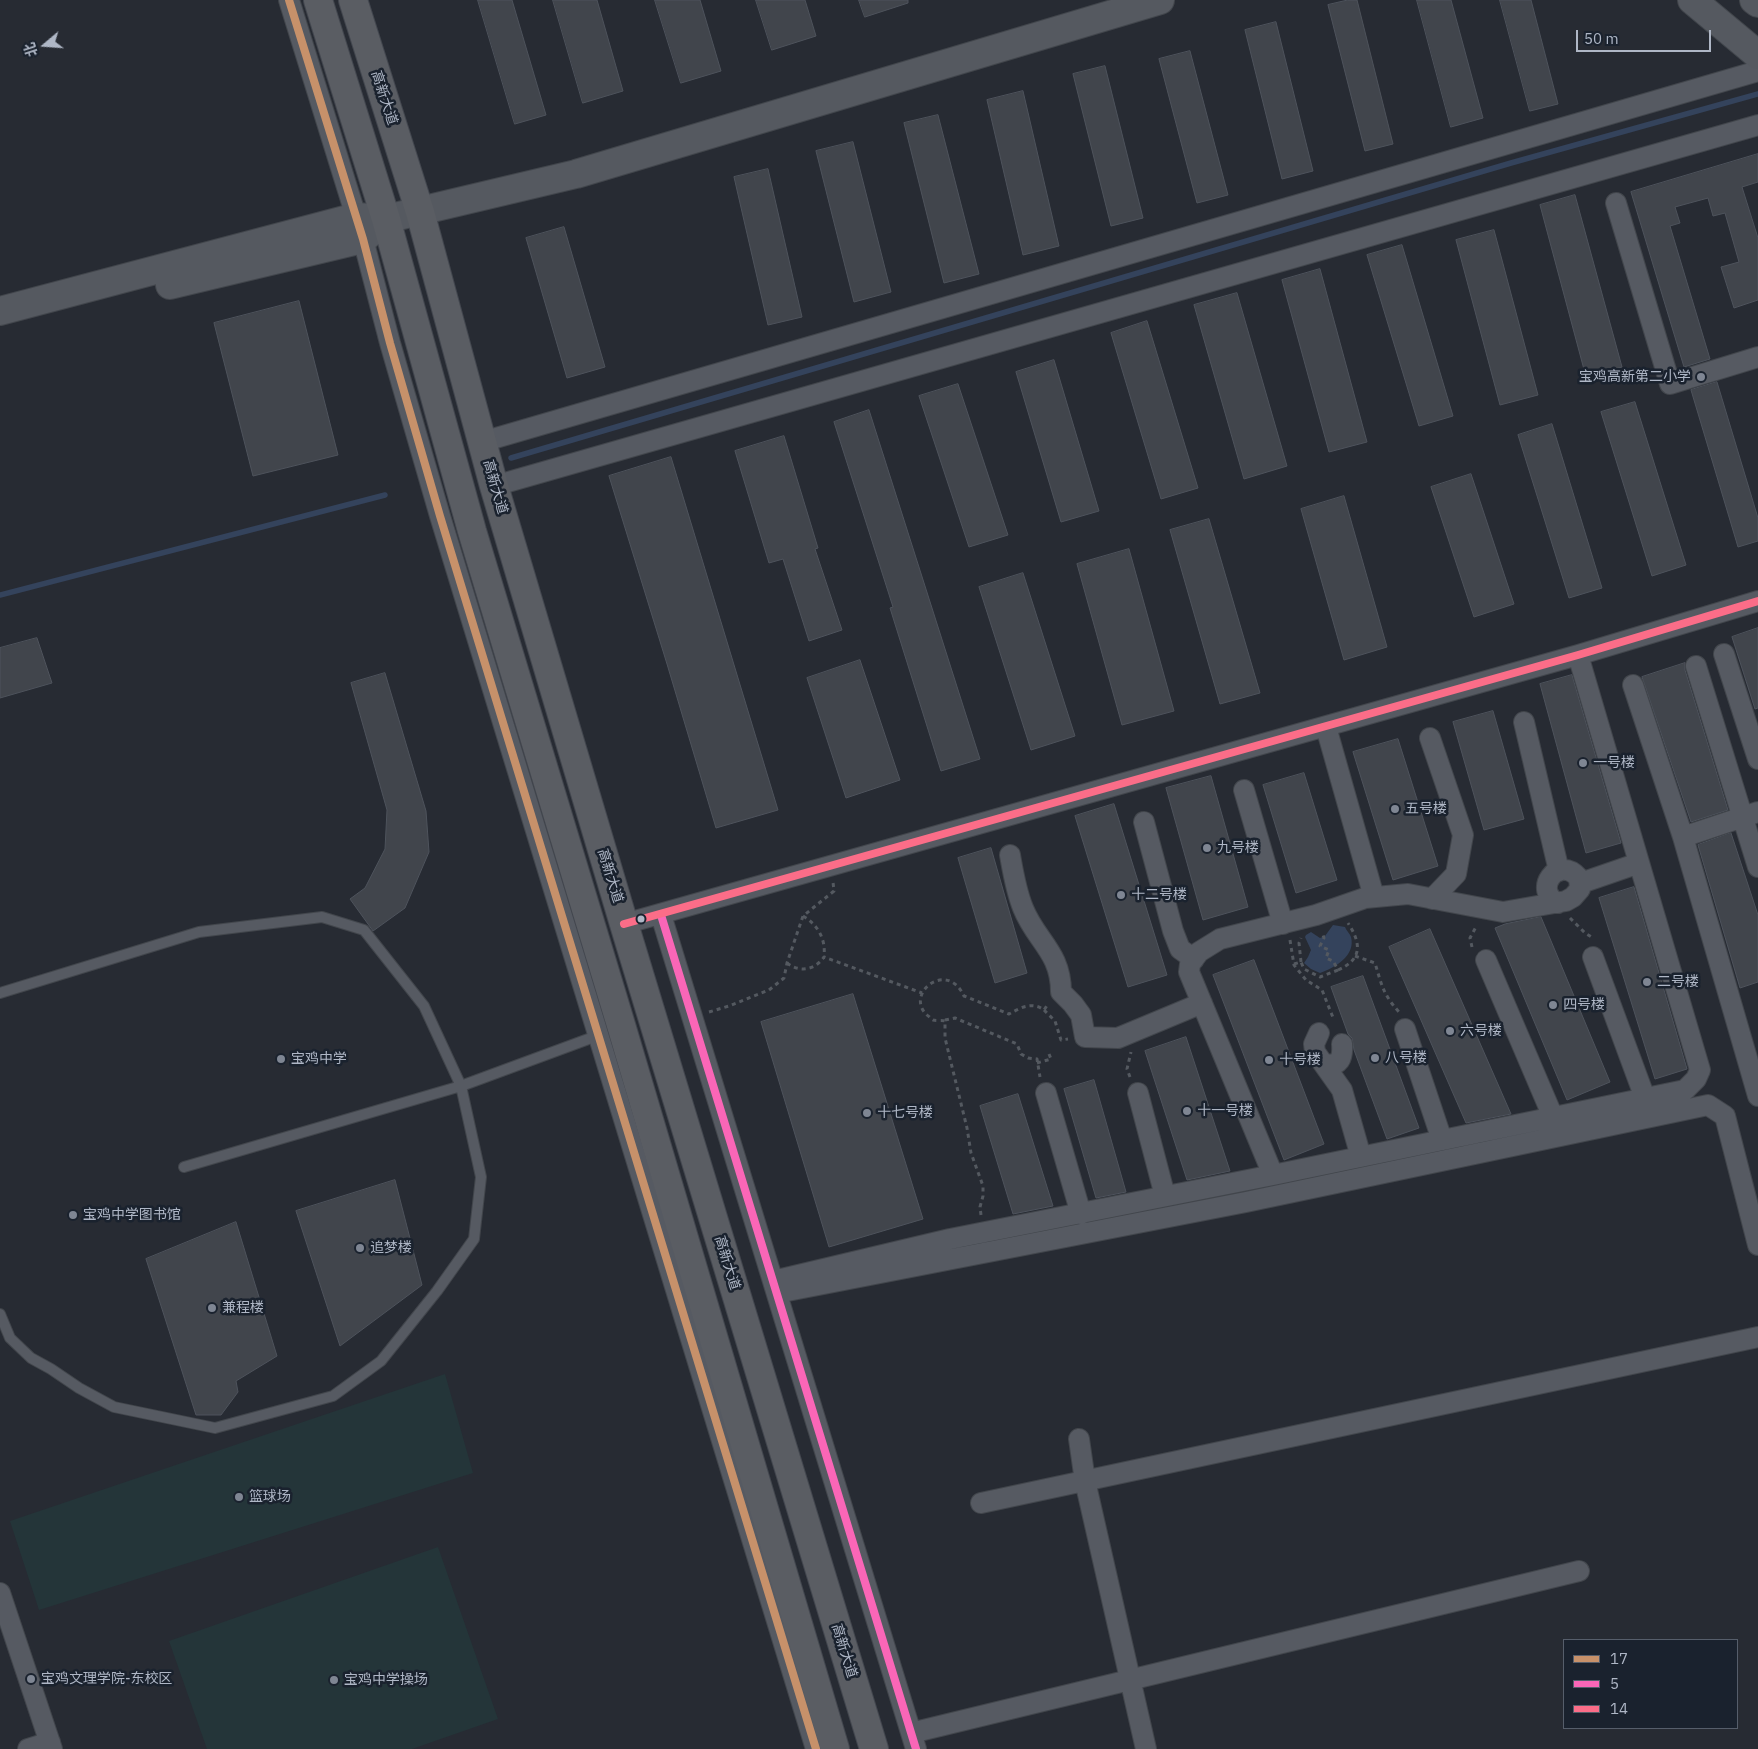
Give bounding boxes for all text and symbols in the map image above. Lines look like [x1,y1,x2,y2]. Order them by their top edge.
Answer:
north arrow [20,20,70,70]
scale bar [1578,20,1713,52]
text: 50 m [1584,29,1619,48]
text: 北 [20,40,41,59]
street label: 高新大道 [367,69,401,127]
place label: 宝鸡高新第二小学 [1579,369,1691,385]
marker: 宝鸡高新第二小学 [1695,371,1707,383]
street label: 高新大道 [479,458,511,516]
place label: 一号楼 [1593,755,1635,771]
marker: 一号楼 [1577,757,1589,769]
place label: 五号楼 [1405,801,1447,817]
marker: 五号楼 [1389,803,1401,815]
place label: 九号楼 [1217,840,1259,856]
marker: 九号楼 [1201,842,1213,854]
street label: 高新大道 [594,847,626,905]
place label: 十二号楼 [1131,887,1187,903]
marker: 十二号楼 [1115,889,1127,901]
unlabelled marker [636,914,646,924]
place label: 二号楼 [1657,974,1699,990]
marker: 二号楼 [1641,976,1653,988]
place label: 四号楼 [1563,997,1605,1013]
marker: 四号楼 [1547,999,1559,1011]
place label: 六号楼 [1460,1023,1502,1039]
marker: 六号楼 [1444,1025,1456,1037]
place label: 八号楼 [1385,1050,1427,1066]
place label: 宝鸡中学 [291,1051,347,1067]
place label: 十号楼 [1279,1052,1321,1068]
marker: 八号楼 [1369,1052,1381,1064]
marker: 宝鸡中学 [275,1053,287,1065]
marker: 十号楼 [1263,1054,1275,1066]
place label: 十一号楼 [1197,1103,1253,1119]
place label: 十七号楼 [877,1105,933,1121]
marker: 十一号楼 [1181,1105,1193,1117]
marker: 十七号楼 [861,1107,873,1119]
place label: 宝鸡中学图书馆 [83,1207,181,1223]
marker: 宝鸡中学图书馆 [67,1209,79,1221]
street label: 高新大道 [711,1234,743,1292]
place label: 追梦楼 [370,1240,412,1256]
marker: 追梦楼 [354,1242,366,1254]
place label: 兼程楼 [222,1300,264,1316]
marker: 兼程楼 [206,1302,218,1314]
place label: 篮球场 [249,1489,291,1505]
marker: 篮球场 [233,1491,245,1503]
street label: 高新大道 [828,1622,860,1680]
legend [1563,1639,1738,1729]
text: 17 [1610,1649,1628,1668]
place label: 宝鸡文理学院-东校区 [41,1671,173,1687]
place label: 宝鸡中学操场 [344,1672,428,1688]
marker: 宝鸡文理学院-东校区 [25,1673,37,1685]
marker: 宝鸡中学操场 [328,1674,340,1686]
text: 5 [1610,1674,1619,1693]
text: 14 [1610,1699,1628,1718]

